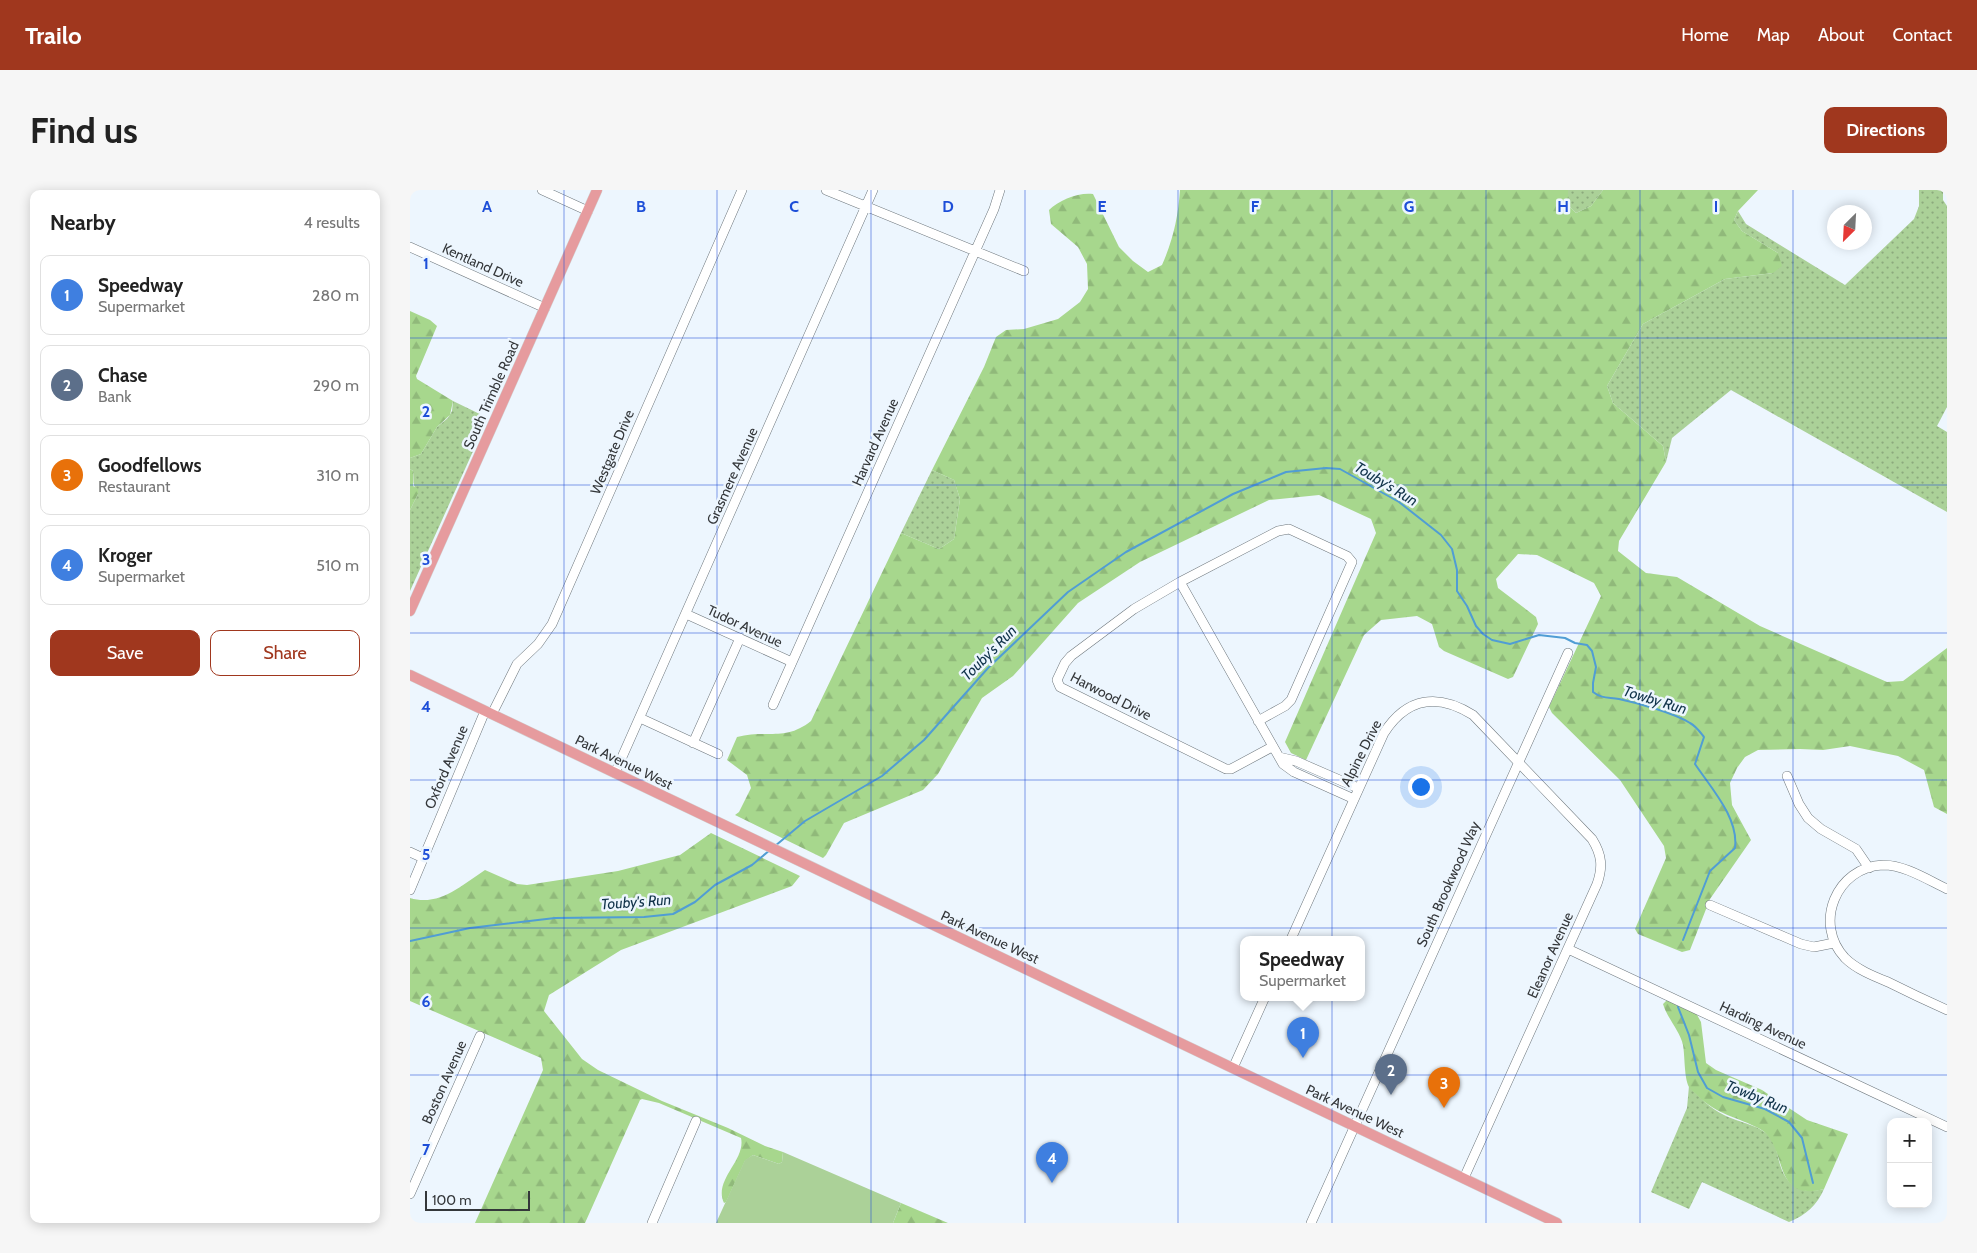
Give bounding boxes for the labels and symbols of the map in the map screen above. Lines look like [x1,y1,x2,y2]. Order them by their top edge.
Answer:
text: A [482,197,492,216]
text: B [636,197,646,216]
text: C [789,197,799,216]
text: D [942,197,954,216]
text: E [1097,197,1107,216]
text: F [1251,197,1260,216]
text: G [1404,197,1414,216]
text: H [1557,197,1569,216]
text: I [1714,197,1718,216]
north arrow [1827,205,1872,250]
street label: Kentland Drive [439,239,527,291]
text: 1 [423,254,429,273]
street label: South Trimble Road [459,338,523,452]
street label: Harvard Avenue [848,395,902,489]
text: 2 [422,402,430,421]
street label: Westgate Drive [586,407,638,497]
street label: Grasmere Avenue [703,425,761,527]
water label: Touby's Run [1351,458,1421,510]
text: 3 [422,550,430,569]
street label: Tudor Avenue [704,601,786,651]
water label: Touby's Run [958,622,1020,684]
street label: Harwood Drive [1067,668,1155,724]
water label: Towby Run [1621,682,1689,718]
text: 4 [421,697,431,716]
street label: Alpine Drive [1337,717,1385,789]
street label: Oxford Avenue [420,723,472,811]
street label: Park Avenue West [572,731,676,794]
your location [1408,774,1434,800]
street label: South Brookwood Way [1412,818,1484,950]
text: 5 [422,845,430,864]
water label: Touby's Run [600,891,672,913]
street label: Park Avenue West [938,906,1042,968]
street label: Eleanor Avenue [1523,909,1577,1001]
text: 6 [422,992,431,1011]
street label: Harding Avenue [1717,997,1809,1053]
pin: 1 [1287,1017,1319,1058]
street label: Boston Avenue [418,1037,470,1127]
pin: 2 [1375,1054,1407,1095]
pin: 3 [1428,1067,1460,1108]
water label: Towby Run [1723,1076,1791,1118]
street label: Park Avenue West [1303,1080,1407,1142]
text: 7 [422,1140,431,1159]
pin: 4 [1036,1142,1068,1183]
scale bar [425,1188,530,1211]

